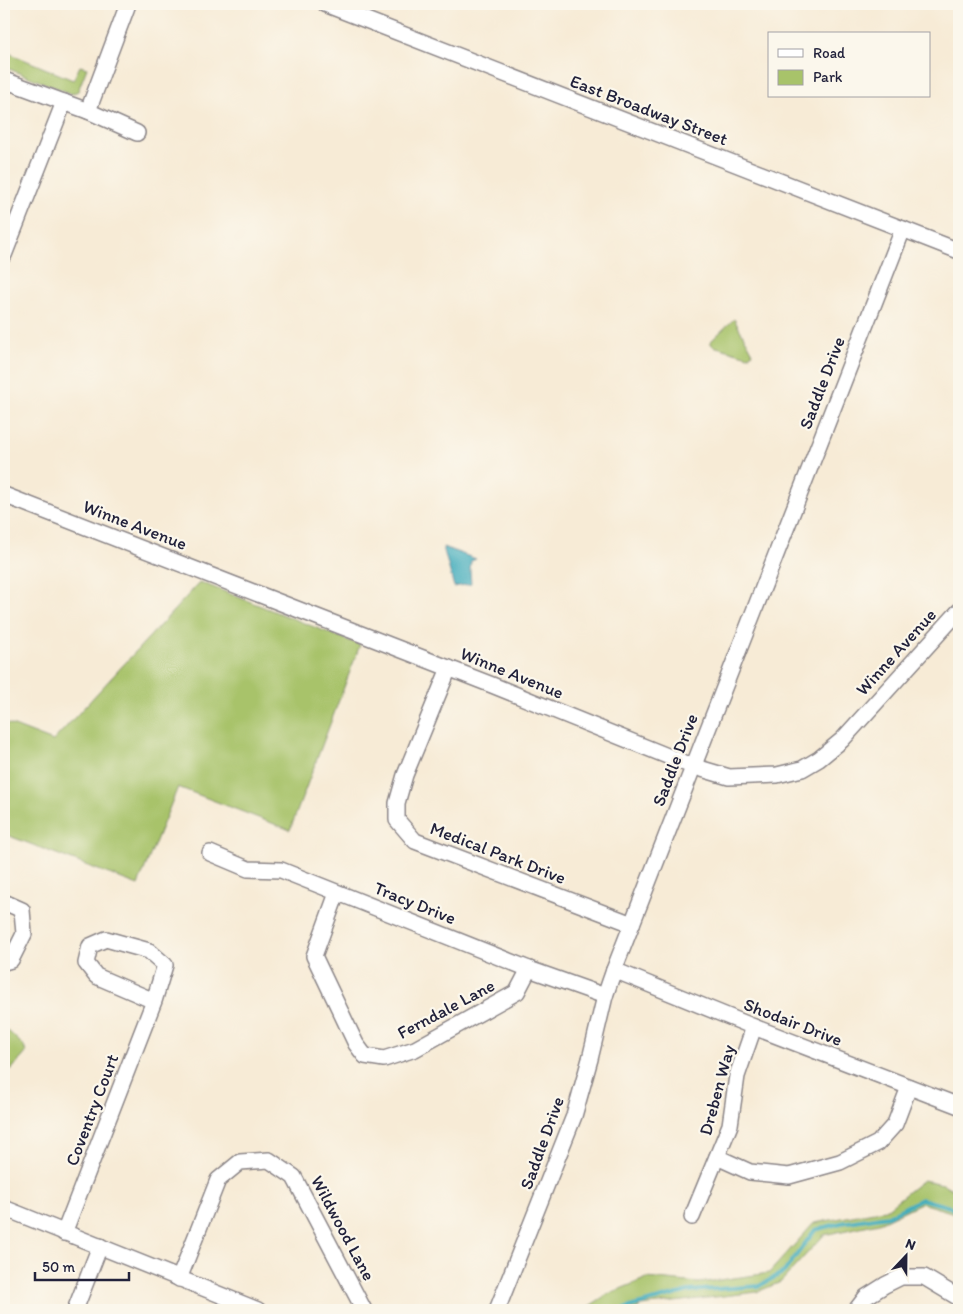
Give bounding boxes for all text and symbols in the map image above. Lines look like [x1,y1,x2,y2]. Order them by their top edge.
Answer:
legend [768,32,930,98]
text: Road [813,44,846,62]
text: Park [813,68,843,86]
street label: East Broadway Street [567,70,731,150]
street label: Saddle Drive [794,334,850,432]
street label: Winne Avenue [80,495,190,555]
street label: Winne Avenue [851,604,941,700]
street label: Winne Avenue [457,642,567,704]
street label: Saddle Drive [647,711,703,809]
street label: Medical Park Drive [427,817,569,889]
street label: Tracy Drive [371,877,459,929]
street label: Ferndale Lane [394,974,498,1044]
street label: Shodair Drive [741,993,845,1051]
street label: Dreben Way [694,1042,740,1138]
street label: Coventry Court [61,1051,124,1169]
street label: Saddle Drive [515,1094,569,1192]
street label: Wildwood Lane [306,1172,380,1284]
north arrow [880,1232,930,1282]
text: N [903,1235,918,1254]
scale bar [35,1249,129,1281]
text: 50 m [42,1258,75,1276]

